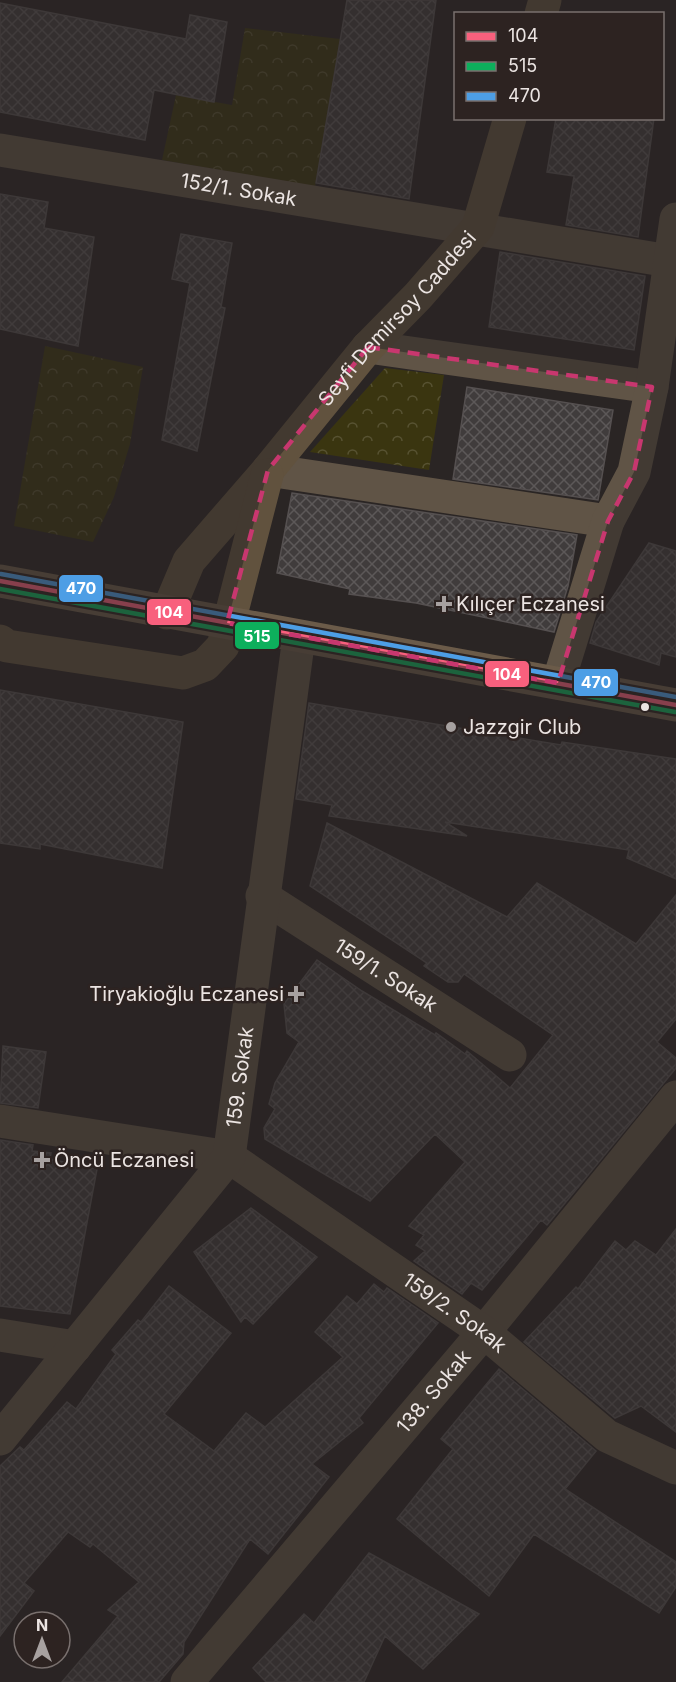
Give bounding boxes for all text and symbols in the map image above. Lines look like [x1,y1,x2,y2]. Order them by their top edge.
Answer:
legend [454,12,664,120]
text: 104 [508,25,538,46]
text: 515 [508,55,537,76]
text: 470 [508,85,541,106]
street label: 152/1. Sokak [179,168,299,211]
street label: Seyfi Demirsoy Caddesi [313,226,481,411]
line badge: 470 [58,574,104,603]
text: 470 [66,578,97,598]
place label: Kılıçer Eczanesi [456,592,605,616]
marker: Kılıçer Eczanesi [437,597,451,611]
line badge: 104 [146,598,192,626]
text: 104 [155,602,183,622]
line badge: 515 [234,621,280,650]
text: 515 [243,626,271,646]
line badge: 104 [484,660,530,688]
text: 104 [493,664,521,684]
line badge: 470 [573,668,619,697]
text: 470 [581,672,612,692]
unlabelled marker [639,701,651,713]
place label: Jazzgir Club [463,715,581,739]
marker: Jazzgir Club [444,720,458,734]
street label: 159/1. Sokak [330,934,442,1017]
place label: Tiryakioğlu Eczanesi [89,982,284,1006]
marker: Tiryakioğlu Eczanesi [289,987,303,1001]
street label: 159. Sokak [221,1025,258,1129]
place label: Öncü Eczanesi [54,1148,194,1172]
marker: Öncü Eczanesi [35,1153,49,1167]
street label: 159/2. Sokak [398,1268,511,1358]
street label: 138. Sokak [391,1345,476,1438]
north arrow [12,1610,72,1670]
text: N [36,1615,48,1635]

